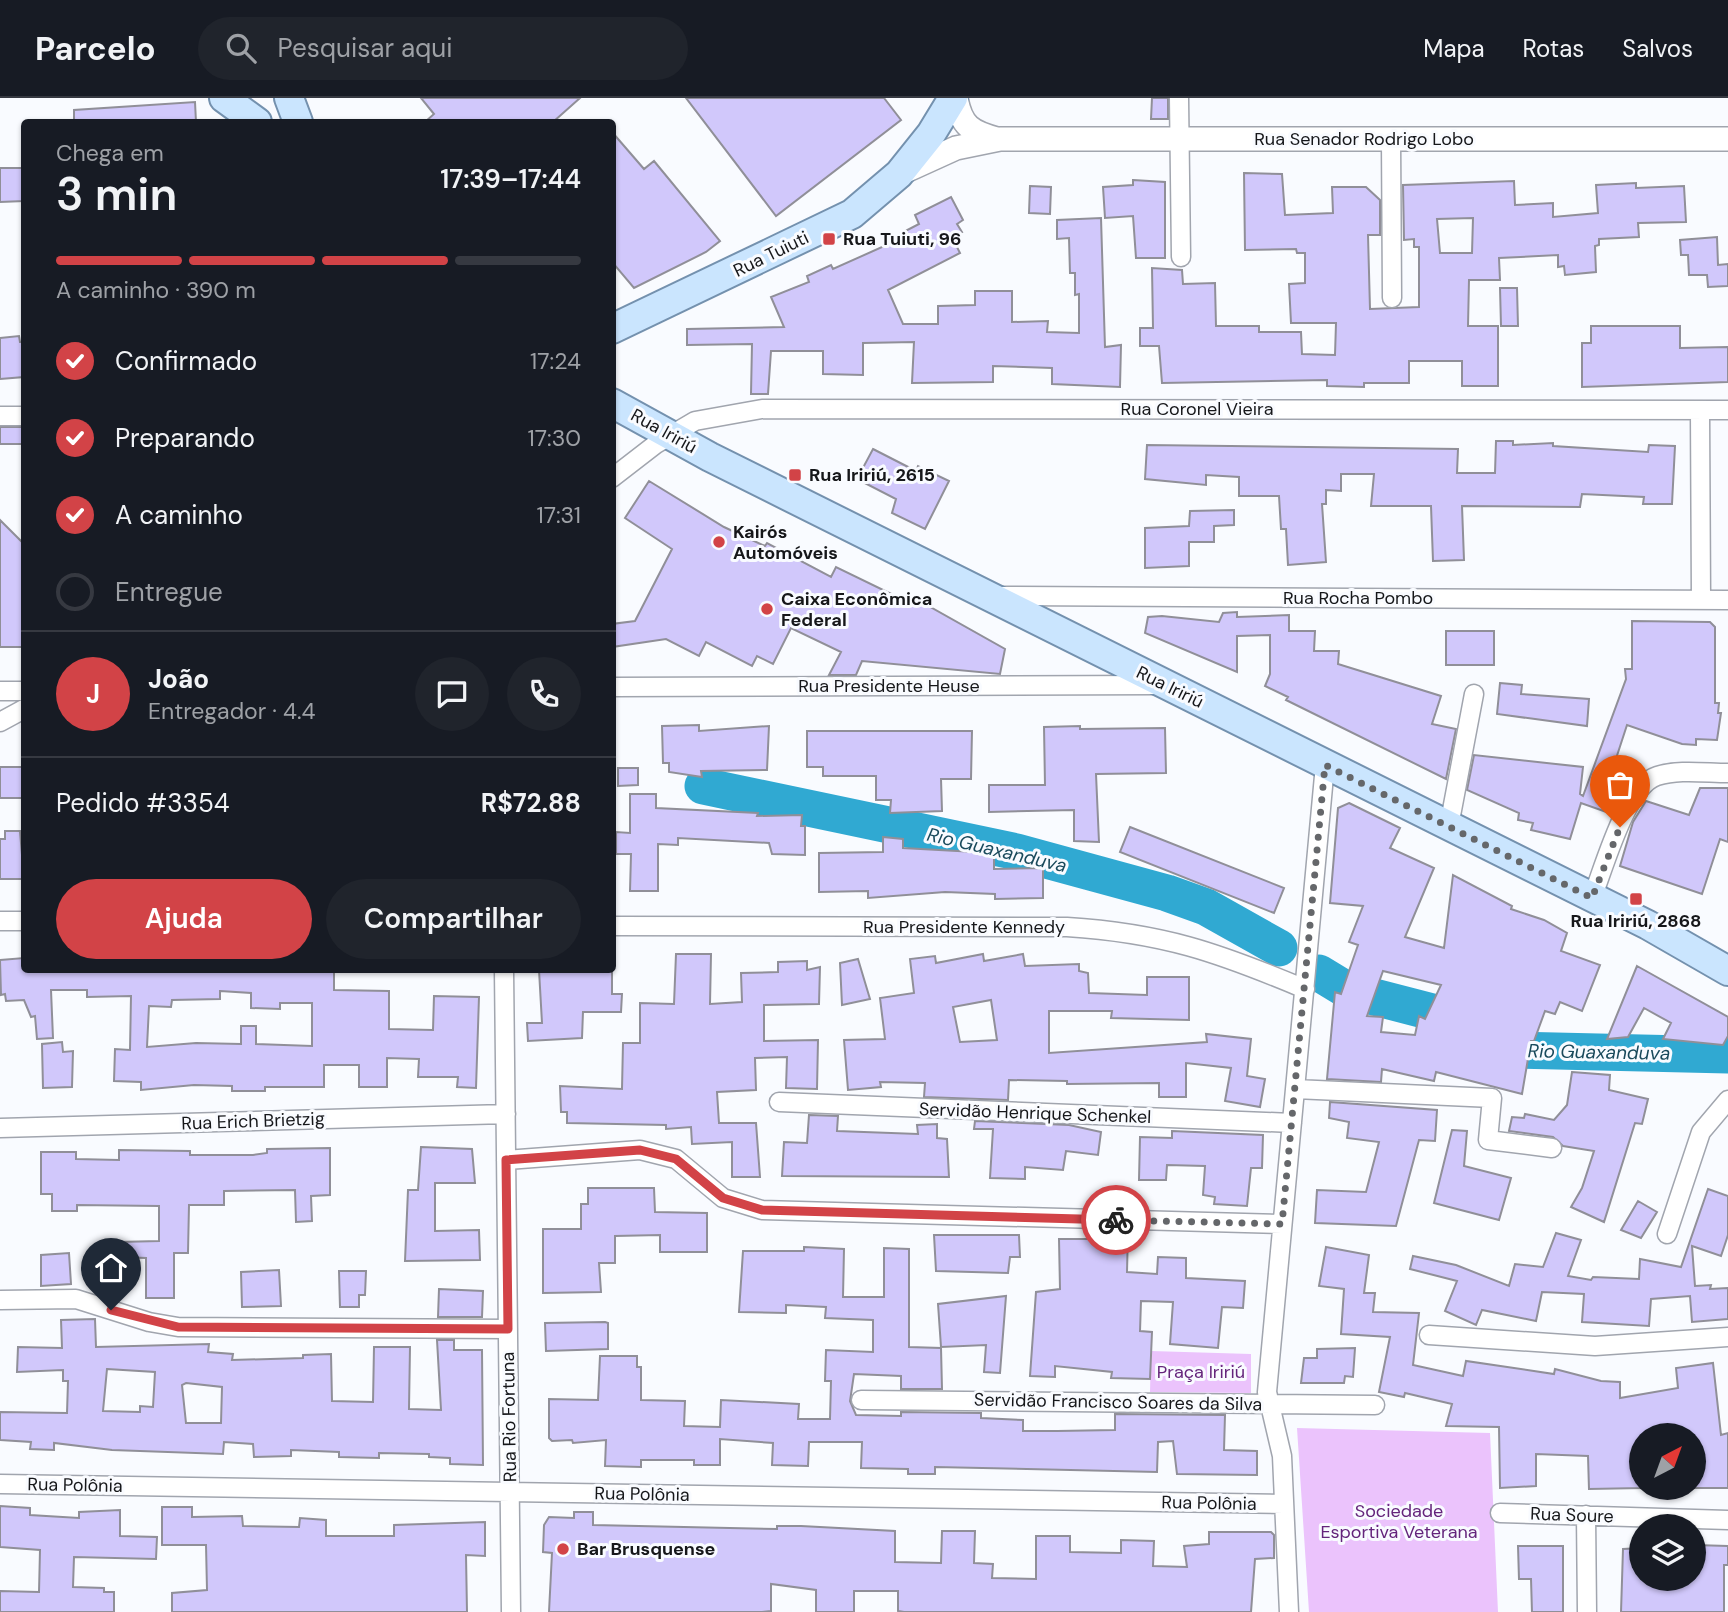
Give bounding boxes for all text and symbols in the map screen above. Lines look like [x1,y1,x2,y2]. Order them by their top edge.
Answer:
search box [198,17,688,80]
text: Parcelo [35,27,156,70]
icon: search [222,29,260,67]
text: Pesquisar aqui [278,31,453,65]
text: Mapa [1423,33,1485,64]
text: Rotas [1523,33,1584,64]
text: Salvos [1622,33,1693,64]
street label: Rua Senador Rodrigo Lobo [1254,127,1474,151]
text: Chega em [56,138,164,168]
text: 17:39–17:44 [440,162,581,196]
text: 3 min [56,164,177,224]
street label: Rua Tuiuti [729,225,813,283]
place label: Rua Tuiuti, 96 [843,227,961,251]
marker: Rua Tuiuti, 96 [821,231,837,247]
text: A caminho · 390 m [56,275,256,305]
icon: check [56,342,94,380]
text: Confirmado [115,344,257,378]
text: 17:24 [530,346,581,376]
street label: Rua Coronel Vieira [1121,397,1273,421]
street label: Rua Iririú [627,403,701,459]
icon: check [56,419,94,457]
text: Preparando [115,421,255,455]
text: 17:30 [528,423,581,453]
place label: Rua Iririú, 2615 [809,463,935,487]
marker: Rua Iririú, 2615 [787,467,803,483]
icon: check [56,496,94,534]
text: A caminho [115,498,243,532]
text: 17:31 [537,500,581,530]
place label: Kairós Automóveis [733,520,838,565]
marker: Kairós Automóveis [711,534,727,550]
text: Entregue [115,575,223,609]
street label: Rua Rocha Pombo [1283,586,1433,610]
place label: Caixa Econômica Federal [781,587,932,632]
marker: Caixa Econômica Federal [759,601,775,617]
button: chat [415,657,489,731]
button: phone [507,657,581,731]
street label: Rua Iririú [1132,660,1208,714]
text: João [148,662,209,696]
street label: Rua Presidente Heuse [798,674,980,698]
text: J [86,677,100,711]
text: Entregador · 4.4 [148,696,315,726]
pin [1590,755,1650,827]
icon: bag [1601,766,1639,804]
text: Pedido #3354 [56,786,230,820]
text: R$72.88 [481,786,581,820]
water label: Rio Guaxanduva [925,822,1069,878]
button: Ajuda [56,879,312,959]
button: Compartilhar [326,879,581,959]
marker: Rua Iririú, 2868 [1628,891,1644,907]
place label: Rua Iririú, 2868 [1571,909,1701,933]
street label: Rua Presidente Kennedy [863,915,1065,939]
water label: Rio Guaxanduva [1527,1038,1671,1066]
street label: Servidão Henrique Schenkel [918,1097,1152,1129]
street label: Rua Erich Brietzig [181,1107,325,1135]
courier [1081,1185,1151,1255]
icon: bike [1097,1201,1135,1239]
pin [81,1238,141,1310]
icon: home [92,1249,130,1287]
street label: Rua Rio Fortuna [496,1352,522,1482]
park label: Praça Iririú [1157,1360,1245,1384]
street label: Servidão Francisco Soares da Silva [974,1387,1262,1417]
north arrow [1629,1423,1706,1500]
map controls [1629,1423,1706,1591]
street label: Rua Polônia [27,1472,123,1498]
street label: Rua Polônia [594,1481,690,1507]
street label: Rua Polônia [1161,1490,1257,1516]
park label: Sociedade Esportiva Veterana [1320,1499,1478,1544]
street label: Rua Soure [1530,1502,1614,1528]
button: layers [1629,1514,1706,1591]
place label: Bar Brusquense [577,1537,716,1561]
marker: Bar Brusquense [555,1541,571,1557]

